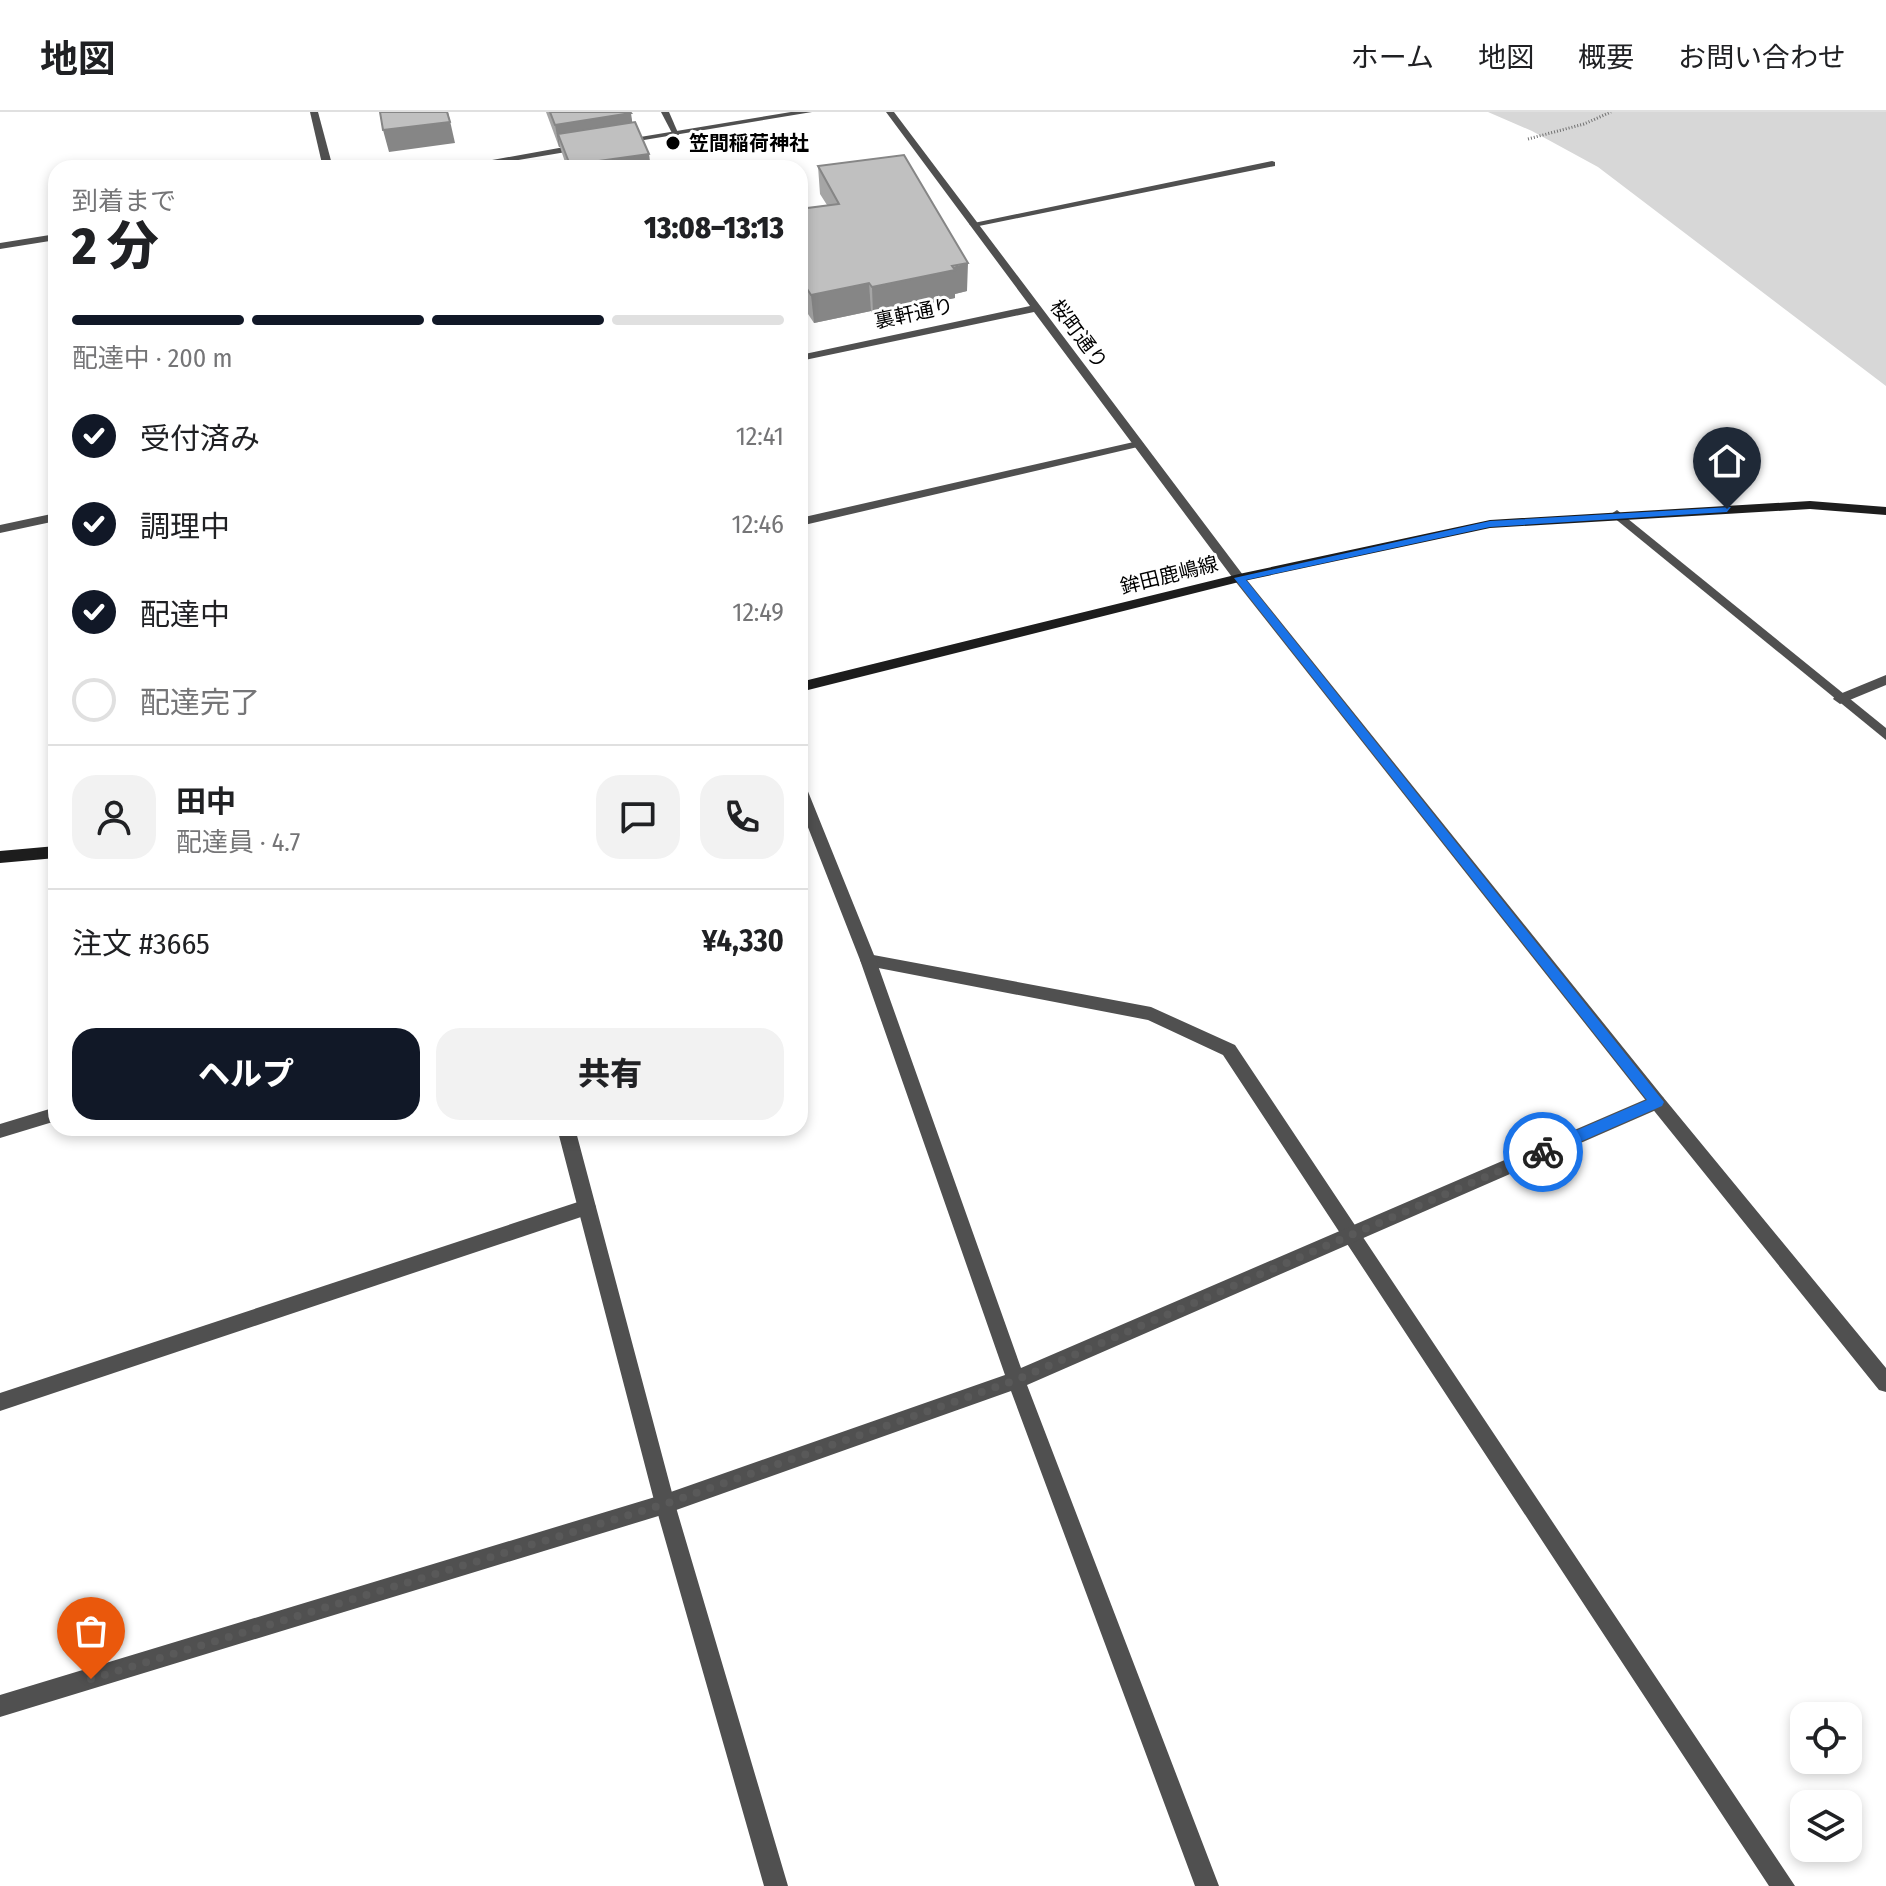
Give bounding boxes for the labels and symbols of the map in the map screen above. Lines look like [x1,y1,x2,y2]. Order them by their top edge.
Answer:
place label: 笠間稲荷神社 [689,131,809,155]
marker: 笠間稲荷神社 [664,134,682,152]
street label: 裏軒通り [872,293,956,333]
street label: 桜町通り [1045,295,1113,373]
pin [1693,427,1761,509]
street label: 鉾田鹿嶋線 [1118,551,1220,599]
courier [1503,1112,1583,1192]
pin [57,1597,125,1679]

